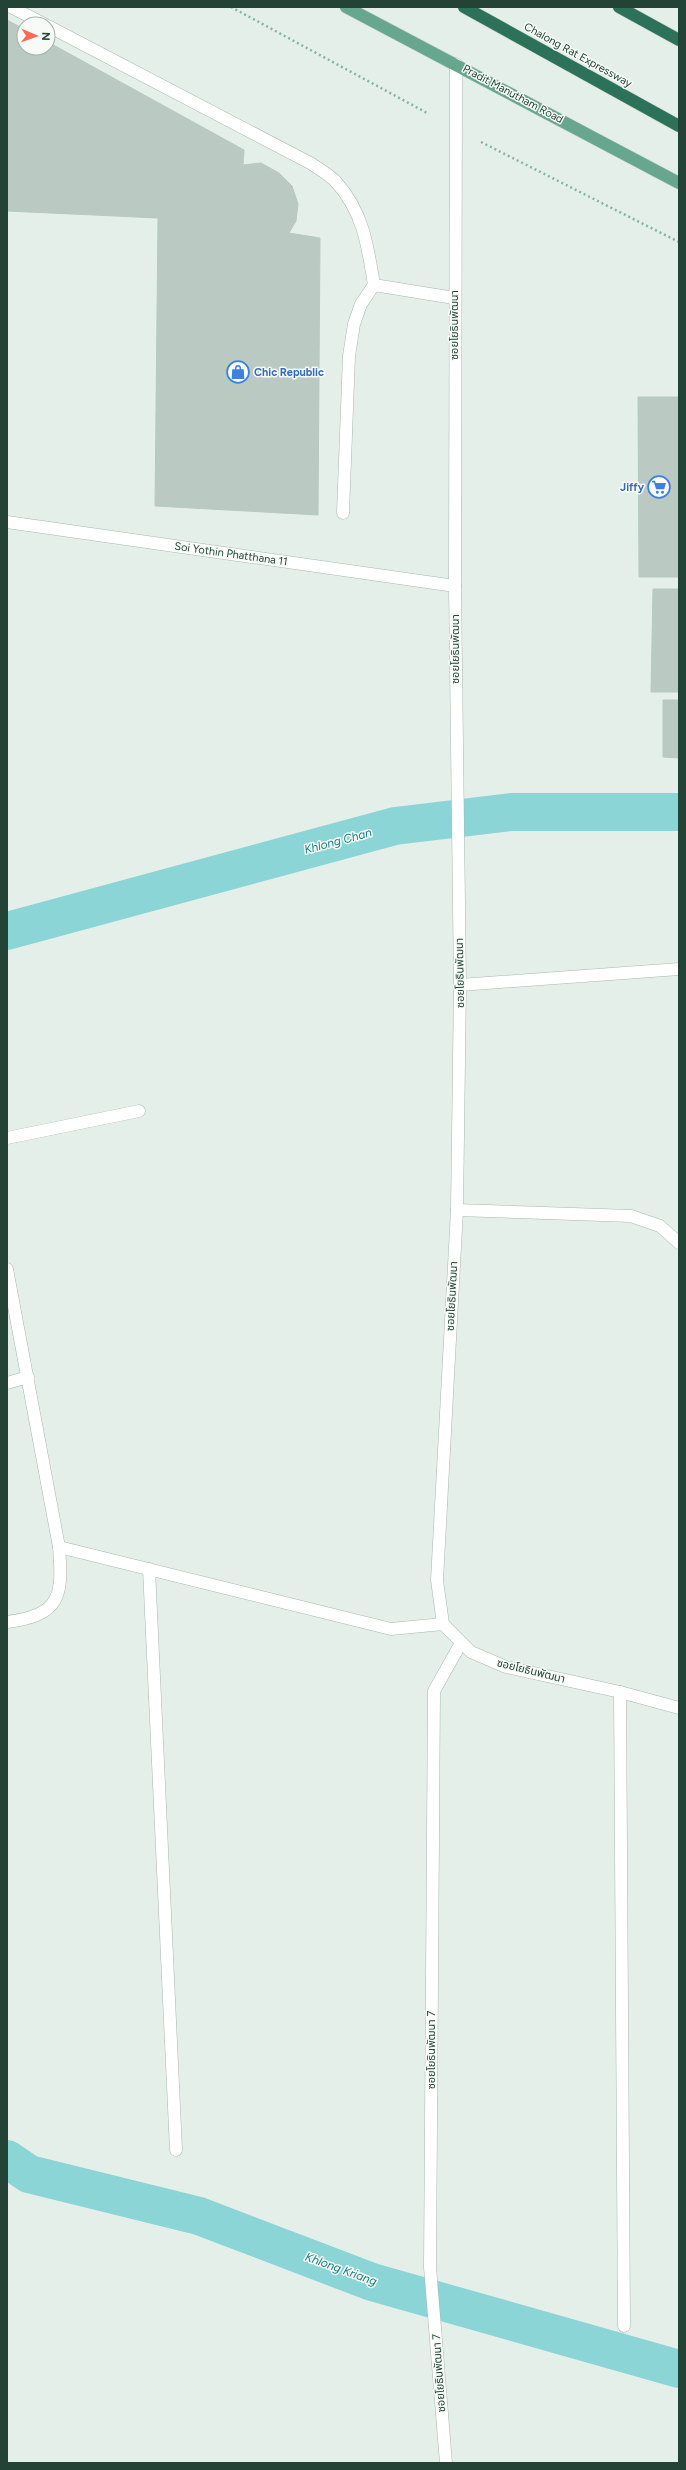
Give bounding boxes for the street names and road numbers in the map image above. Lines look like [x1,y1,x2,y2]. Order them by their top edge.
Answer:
street label: Chalong Rat Expressway [522,20,634,90]
street label: Pradit Manutham Road [460,62,566,126]
street label: ซอยโยธินพัฒนา [448,290,461,360]
street label: Soi Yothin Phatthana 11 [174,540,288,568]
street label: ซอยโยธินพัฒนา [449,614,462,684]
street label: ซอยโยธินพัฒนา [453,938,467,1008]
street label: ซอยโยธินพัฒนา [444,1261,460,1331]
street label: ซอยโยธินพัฒนา [495,1656,567,1686]
street label: ซอยโยธินพัฒนา 7 [425,2011,438,2089]
street label: ซอยโยธินพัฒนา 7 [430,2333,448,2413]

